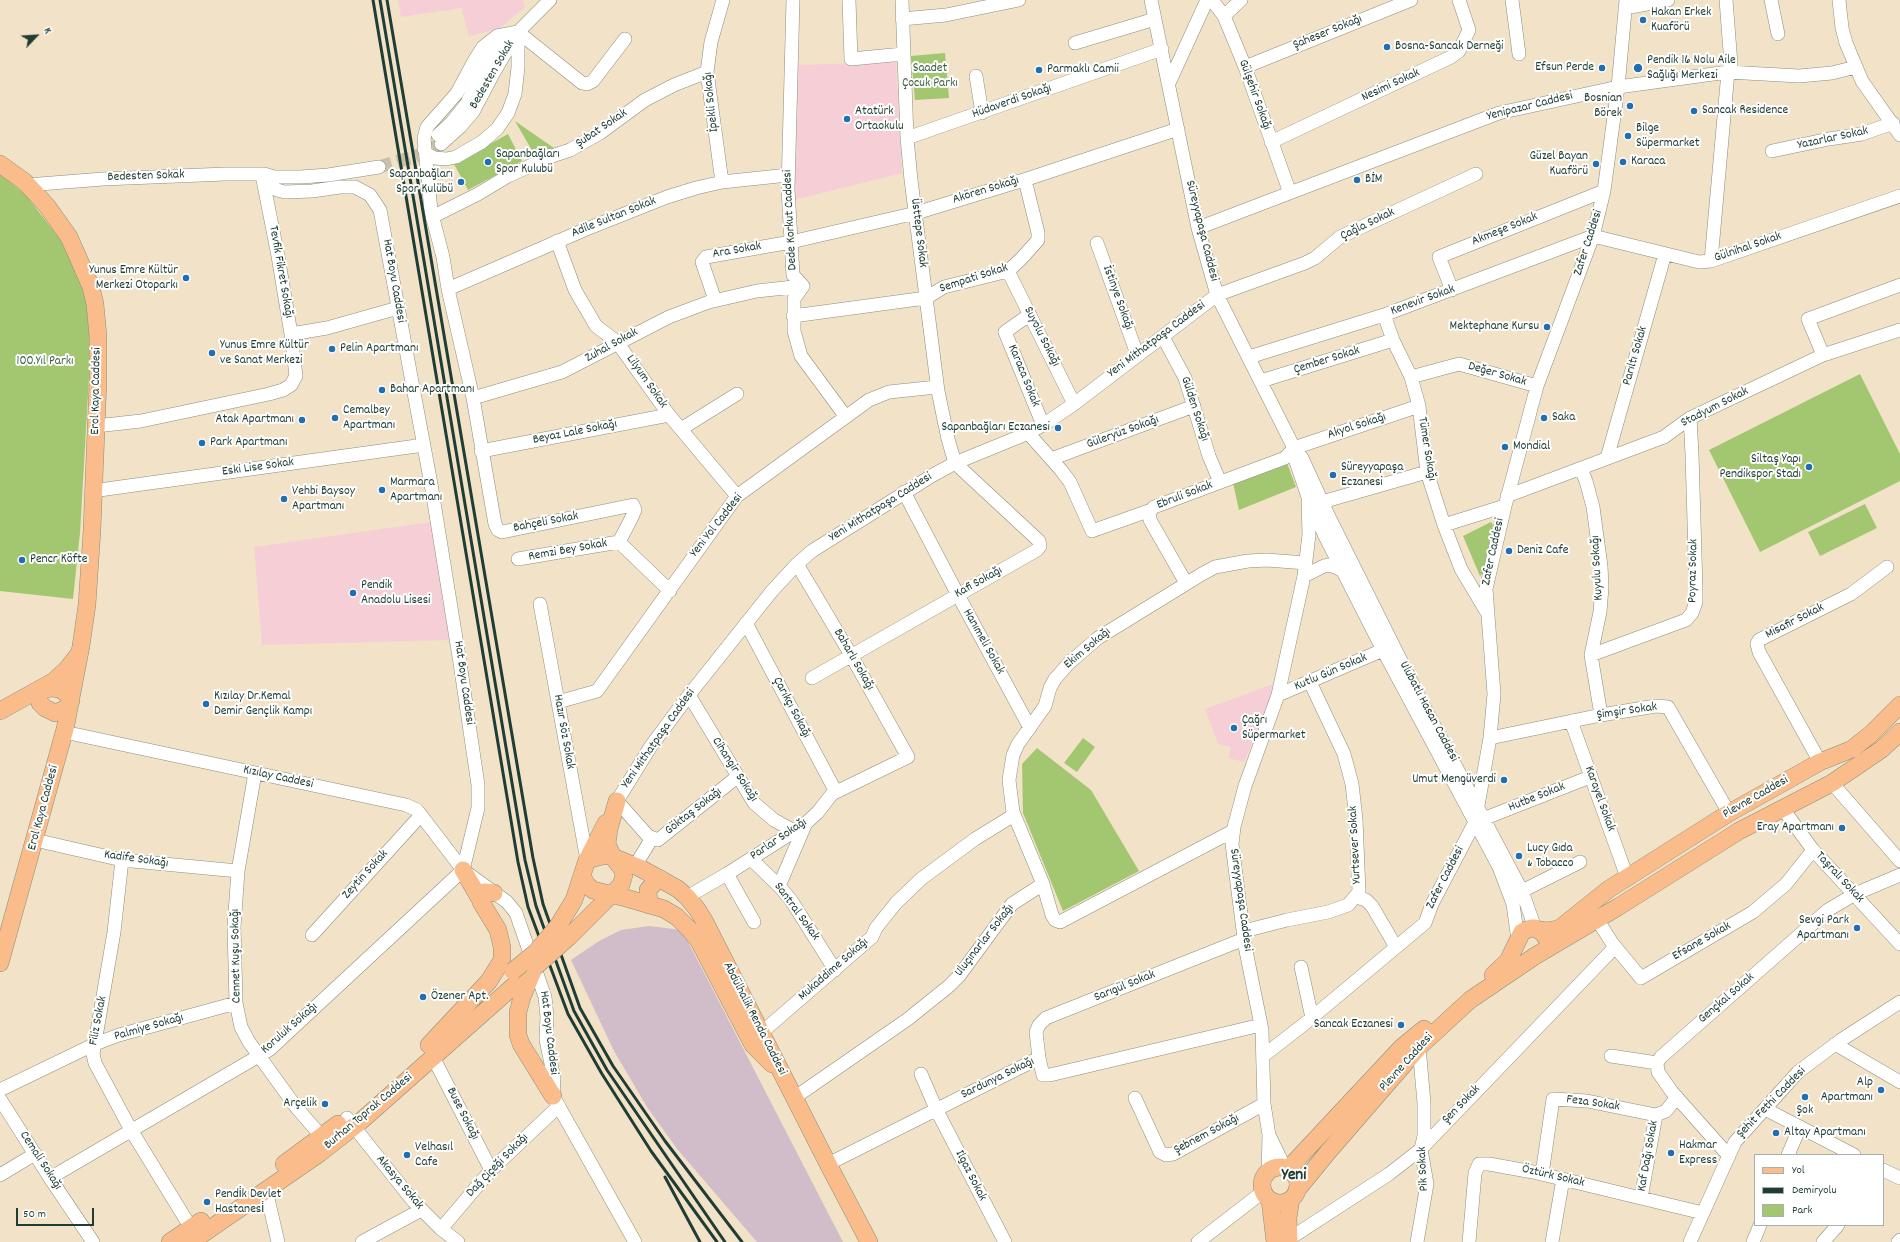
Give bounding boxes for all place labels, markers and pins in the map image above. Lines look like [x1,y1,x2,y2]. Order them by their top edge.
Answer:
place label: Hakan Erkek Kuaförü [1651,5,1711,36]
marker: Hakan Erkek Kuaförü [1638,15,1648,25]
place label: Bosna-Sancak Derneği [1395,39,1503,55]
marker: Bosna-Sancak Derneği [1382,42,1392,52]
place label: Pendik 16 Nolu Aile Sağlığı Merkezi [1647,53,1736,84]
place label: Efsun Perde [1535,60,1594,76]
place label: Parmaklı Camii [1047,62,1119,78]
marker: Pendik 16 Nolu Aile Sağlığı Merkezi [1632,62,1644,74]
marker: Efsun Perde [1597,63,1607,73]
marker: Parmaklı Camii [1034,65,1044,75]
place label: Bosnian Börek [1584,91,1622,122]
marker: Bosnian Börek [1625,101,1635,111]
place label: Sancak Residence [1702,103,1788,119]
place label: Atatürk Ortaokulu [855,104,904,135]
marker: Sancak Residence [1689,106,1699,116]
marker: Atatürk Ortaokulu [842,114,852,124]
place label: Bilge Süpermarket [1636,121,1700,152]
marker: Bilge Süpermarket [1623,131,1633,141]
place label: Sapanbağları Spor Kulubü [496,147,560,178]
place label: Güzel Bayan Kuaförü [1529,149,1588,180]
place label: Karaca [1631,154,1665,170]
marker: Sapanbağları Spor Kulubü [483,157,493,167]
marker: Karaca [1618,157,1628,167]
marker: Güzel Bayan Kuaförü [1591,159,1601,169]
place label: Sapanbağları Spor Kulübü [389,167,453,198]
place label: BİM [1365,172,1382,188]
marker: BİM [1352,175,1362,185]
marker: Sapanbağları Spor Kulübü [456,177,466,187]
place label: Yunus Emre Kültür Merkezi Otoparkı [89,263,178,294]
marker: Yunus Emre Kültür Merkezi Otoparkı [181,273,191,283]
place label: Mektephane Kursu [1450,319,1539,335]
marker: Mektephane Kursu [1542,322,1552,332]
place label: Yunus Emre Kültür ve Sanat Merkezi [220,338,309,369]
place label: Pelin Apartmanı [340,341,418,357]
marker: Pelin Apartmanı [327,344,337,354]
marker: Yunus Emre Kültür ve Sanat Merkezi [207,348,217,358]
place label: Bahar Apartmanı [390,382,474,398]
marker: Bahar Apartmanı [377,385,387,395]
place label: Cemalbey Apartmanı [343,403,395,434]
place label: Saka [1552,410,1575,426]
place label: Atak Apartmanı [215,412,294,428]
marker: Cemalbey Apartmanı [330,413,340,423]
marker: Saka [1539,413,1549,423]
marker: Atak Apartmanı [297,415,307,425]
place label: Sapanbağları Eczanesi [942,420,1050,436]
marker: Sapanbağları Eczanesi [1053,423,1063,433]
place label: Park Apartmanı [210,435,287,451]
marker: Park Apartmanı [197,438,207,448]
place label: Mondial [1513,439,1550,455]
marker: Mondial [1500,442,1510,452]
place label: Siltaş Yapı Pendikspor Stadı [1719,452,1801,483]
place label: Süreyyapaşa Eczanesi [1341,460,1403,491]
marker: Siltaş Yapı Pendikspor Stadı [1804,462,1814,472]
marker: Süreyyapaşa Eczanesi [1328,470,1338,480]
place label: Marmara Apartmanı [390,475,442,506]
place label: Vehbi Baysoy Apartmanı [292,484,355,515]
marker: Marmara Apartmanı [377,485,387,495]
marker: Vehbi Baysoy Apartmanı [279,494,289,504]
place label: Deniz Cafe [1517,543,1569,559]
marker: Deniz Cafe [1504,546,1514,556]
place label: Pencr Köfte [30,552,88,568]
marker: Pencr Köfte [17,555,27,565]
place label: Pendik Anadolu Lisesi [361,578,430,609]
marker: Pendik Anadolu Lisesi [348,588,358,598]
place label: Kızılay Dr.Kemal Demir Gençlik Kampı [214,689,312,720]
marker: Kızılay Dr.Kemal Demir Gençlik Kampı [201,699,211,709]
place label: Çağrı Süpermarket [1242,713,1306,744]
marker: Çağrı Süpermarket [1229,723,1239,733]
place label: Umut Mengüverdi [1412,772,1496,788]
marker: Umut Mengüverdi [1499,775,1509,785]
place label: Eray Apartmanı [1757,820,1834,836]
marker: Eray Apartmanı [1837,823,1847,833]
place label: Lucy Gıda & Tobacco [1527,841,1573,872]
marker: Lucy Gıda & Tobacco [1514,851,1524,861]
place label: Sevgi Park Apartmanı [1797,913,1849,944]
marker: Sevgi Park Apartmanı [1852,923,1862,933]
place label: Özener Apt. [431,989,488,1005]
marker: Özener Apt. [418,992,428,1002]
place label: Sancak Eczanesi [1314,1017,1393,1033]
marker: Sancak Eczanesi [1396,1020,1406,1030]
place label: Alp Apartmanı [1821,1075,1873,1106]
marker: Alp Apartmanı [1876,1085,1886,1095]
marker: Şok [1800,1092,1810,1102]
place label: Arçelik [283,1096,317,1112]
marker: Arçelik [320,1099,330,1109]
place label: Şok [1797,1103,1813,1119]
place label: Altay Apartmanı [1784,1125,1866,1141]
marker: Altay Apartmanı [1771,1128,1781,1138]
place label: Hakmar Express [1679,1138,1717,1169]
place label: Velhasıl Cafe [415,1140,453,1171]
marker: Hakmar Express [1666,1148,1676,1158]
marker: Velhasıl Cafe [402,1150,412,1160]
place label: Pendi̇k Devlet Hastanesi̇ [215,1187,281,1218]
marker: Pendi̇k Devlet Hastanesi̇ [202,1197,212,1207]

